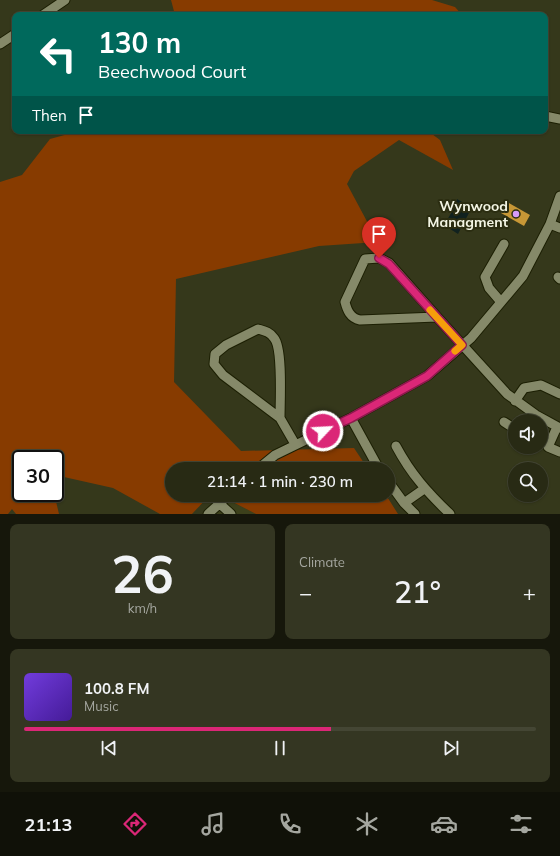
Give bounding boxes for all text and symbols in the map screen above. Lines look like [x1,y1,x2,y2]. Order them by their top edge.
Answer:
text: 130 m [98,25,181,60]
icon: left [32,28,84,80]
text: Beechwood Court [98,60,246,83]
icon: arrive [75,104,97,126]
text: Then [32,106,67,125]
place label: Wynwood Managment [427,197,509,231]
marker: Wynwood Managment [511,209,521,219]
pin [362,217,396,258]
icon: arrive [368,223,390,245]
position arrow [302,410,344,452]
map controls [508,414,548,502]
button: sound [508,414,548,454]
speed limit sign: 30 [12,450,64,502]
button: search [508,462,548,502]
text: 21:14 · 1 min · 230 m [207,472,353,491]
text: 26 [111,541,174,606]
text: Climate [299,554,345,570]
text: 21° [394,573,441,611]
text: − [299,579,312,607]
text: + [523,579,536,607]
text: km/h [128,600,157,616]
text: 100.8 FM [84,679,149,698]
text: Music [84,698,119,714]
icon: previous [98,737,120,759]
icon: pause [269,737,291,759]
icon: next [440,737,462,759]
icon: directions [121,810,149,838]
icon: music [199,810,227,838]
icon: phone [276,810,304,838]
icon: climate [353,810,381,838]
icon: car [430,810,458,838]
icon: filters [507,810,535,838]
text: 21:13 [25,813,72,836]

